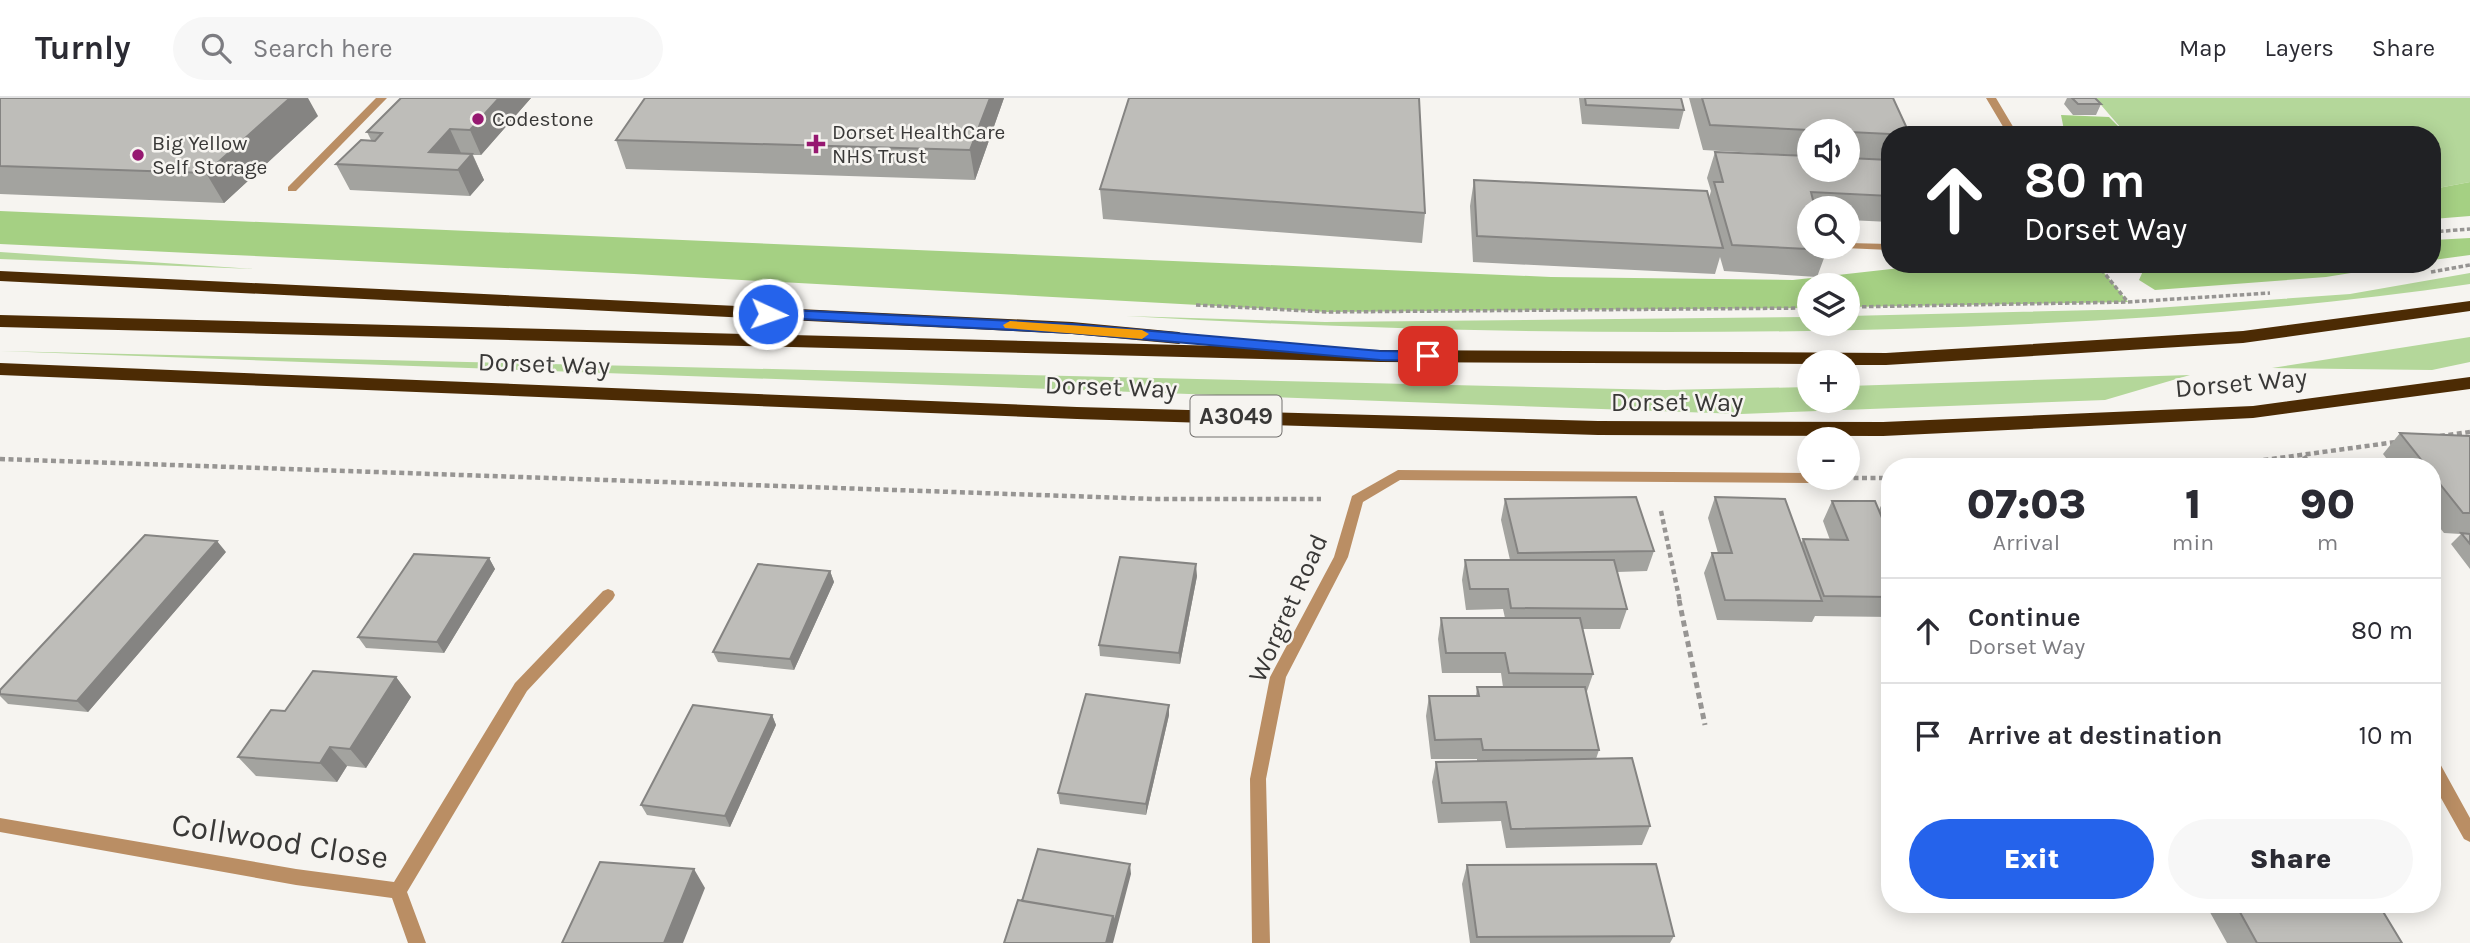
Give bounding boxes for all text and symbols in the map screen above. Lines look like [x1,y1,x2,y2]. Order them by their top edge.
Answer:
search box [173,17,663,80]
text: Turnly [35,29,131,67]
icon: search [197,29,235,67]
text: Search here [253,33,393,64]
text: Map [2179,34,2227,62]
text: Layers [2265,34,2334,62]
text: Share [2372,34,2435,62]
place label: Codestone [492,107,593,131]
marker: Codestone [470,111,486,127]
map controls [1797,119,1860,490]
button: sound [1797,119,1860,182]
place label: Dorset HealthCare NHS Trust [832,120,1005,168]
place label: Big Yellow Self Storage [152,131,267,179]
marker: Dorset HealthCare NHS Trust [806,134,826,154]
marker: Big Yellow Self Storage [130,147,146,163]
text: 80 m [2024,152,2146,209]
icon: ahead [1909,154,2000,245]
button: search [1797,196,1860,259]
text: Dorset Way [2024,211,2187,248]
button: layers [1797,273,1860,336]
position arrow [731,277,805,351]
pin [1398,326,1458,386]
icon: arrive [1409,337,1447,375]
street label: Dorset Way [477,346,611,382]
button: + [1797,350,1860,413]
street label: Dorset Way [2174,362,2308,404]
street label: Dorset Way [1044,369,1178,405]
street label: Dorset Way [1611,387,1743,418]
road number: A3049 [1190,396,1282,436]
button: − [1797,427,1860,490]
text: 07:03 [1967,479,2086,529]
text: 1 [2185,479,2201,529]
text: 90 [2300,479,2355,529]
street label: Worgret Road [1242,529,1334,687]
text: Arrival [1993,529,2060,556]
text: min [2172,529,2214,556]
text: m [2317,529,2338,556]
text: Continue [1968,602,2080,633]
icon: ahead [1909,612,1947,650]
text: 80 m [2351,615,2413,646]
text: Dorset Way [1968,633,2085,660]
icon: arrive [1909,717,1947,755]
text: Arrive at destination [1968,720,2222,751]
text: 10 m [2358,720,2413,751]
street label: Collwood Close [169,806,391,876]
button: Exit [1909,819,2154,899]
button: Share [2168,819,2413,899]

